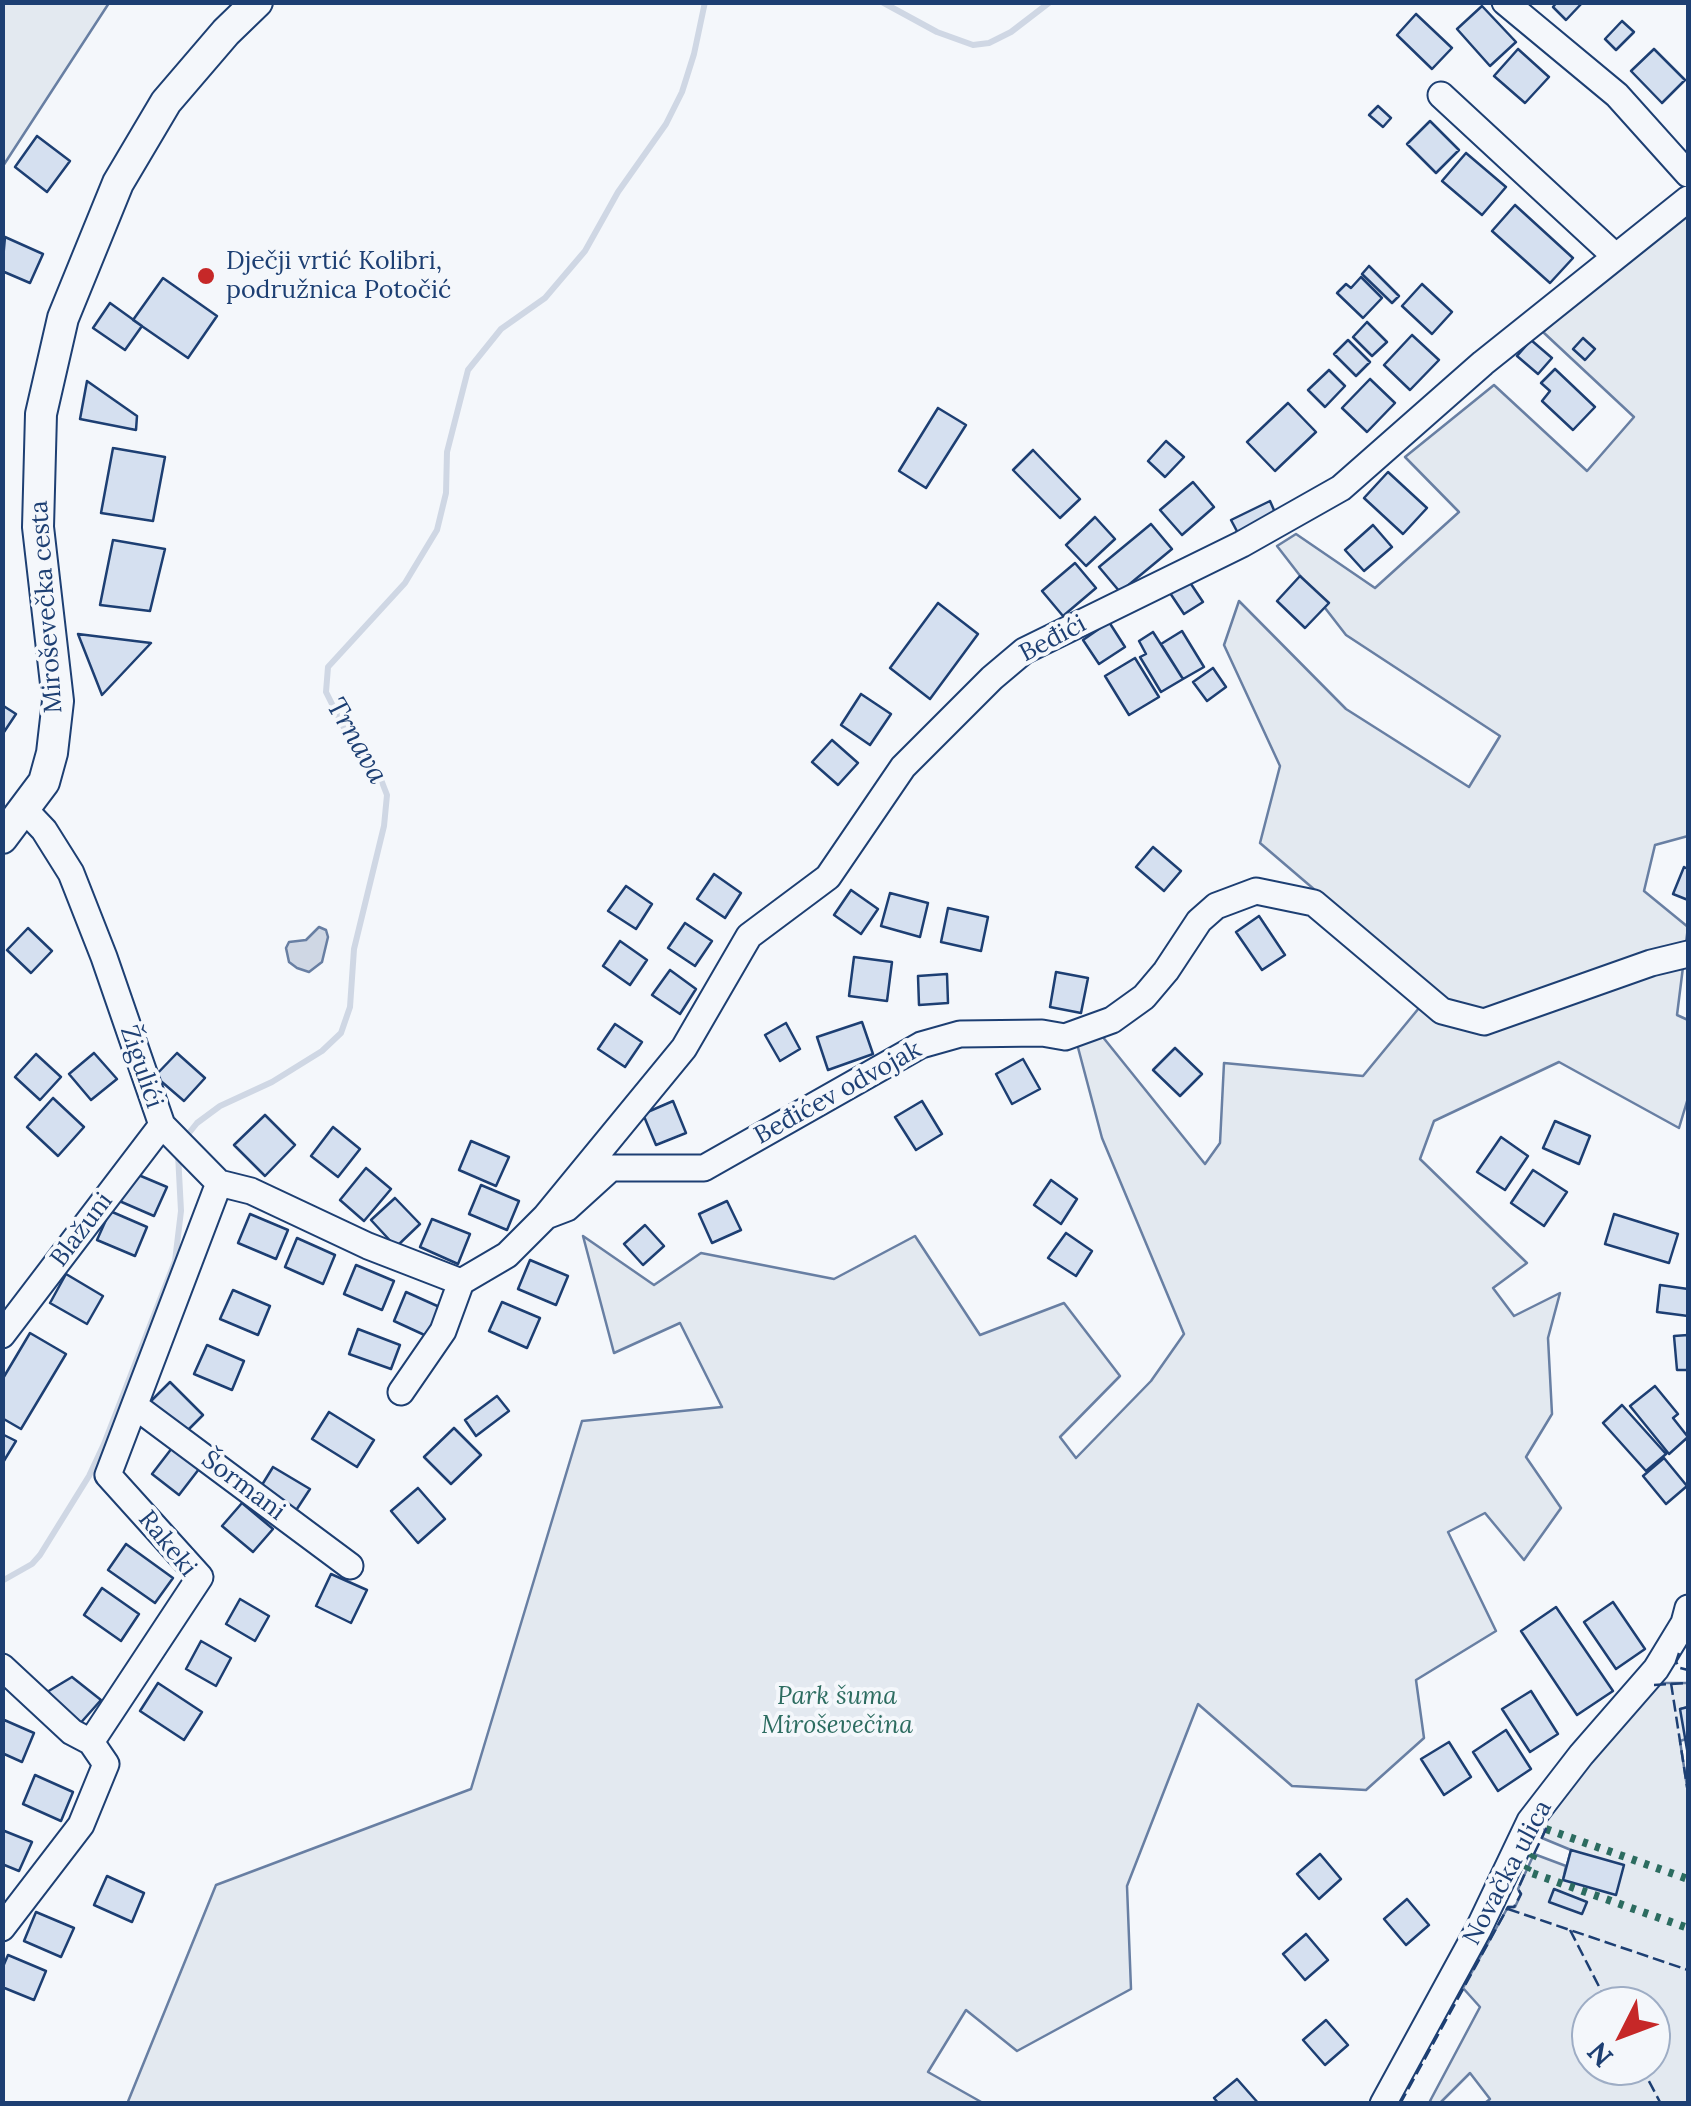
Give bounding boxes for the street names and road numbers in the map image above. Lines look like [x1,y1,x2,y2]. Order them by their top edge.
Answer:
street label: Miroševečka cesta [25,500,69,714]
street label: Beđići [1014,609,1092,669]
street label: Žigulići [113,1022,169,1112]
street label: Beđićev odvojak [749,1035,927,1151]
street label: Blažuni [44,1187,120,1273]
street label: Šormani [195,1445,291,1527]
street label: Rakeki [131,1505,203,1583]
street label: Novačka ulica [1457,1795,1559,1951]

